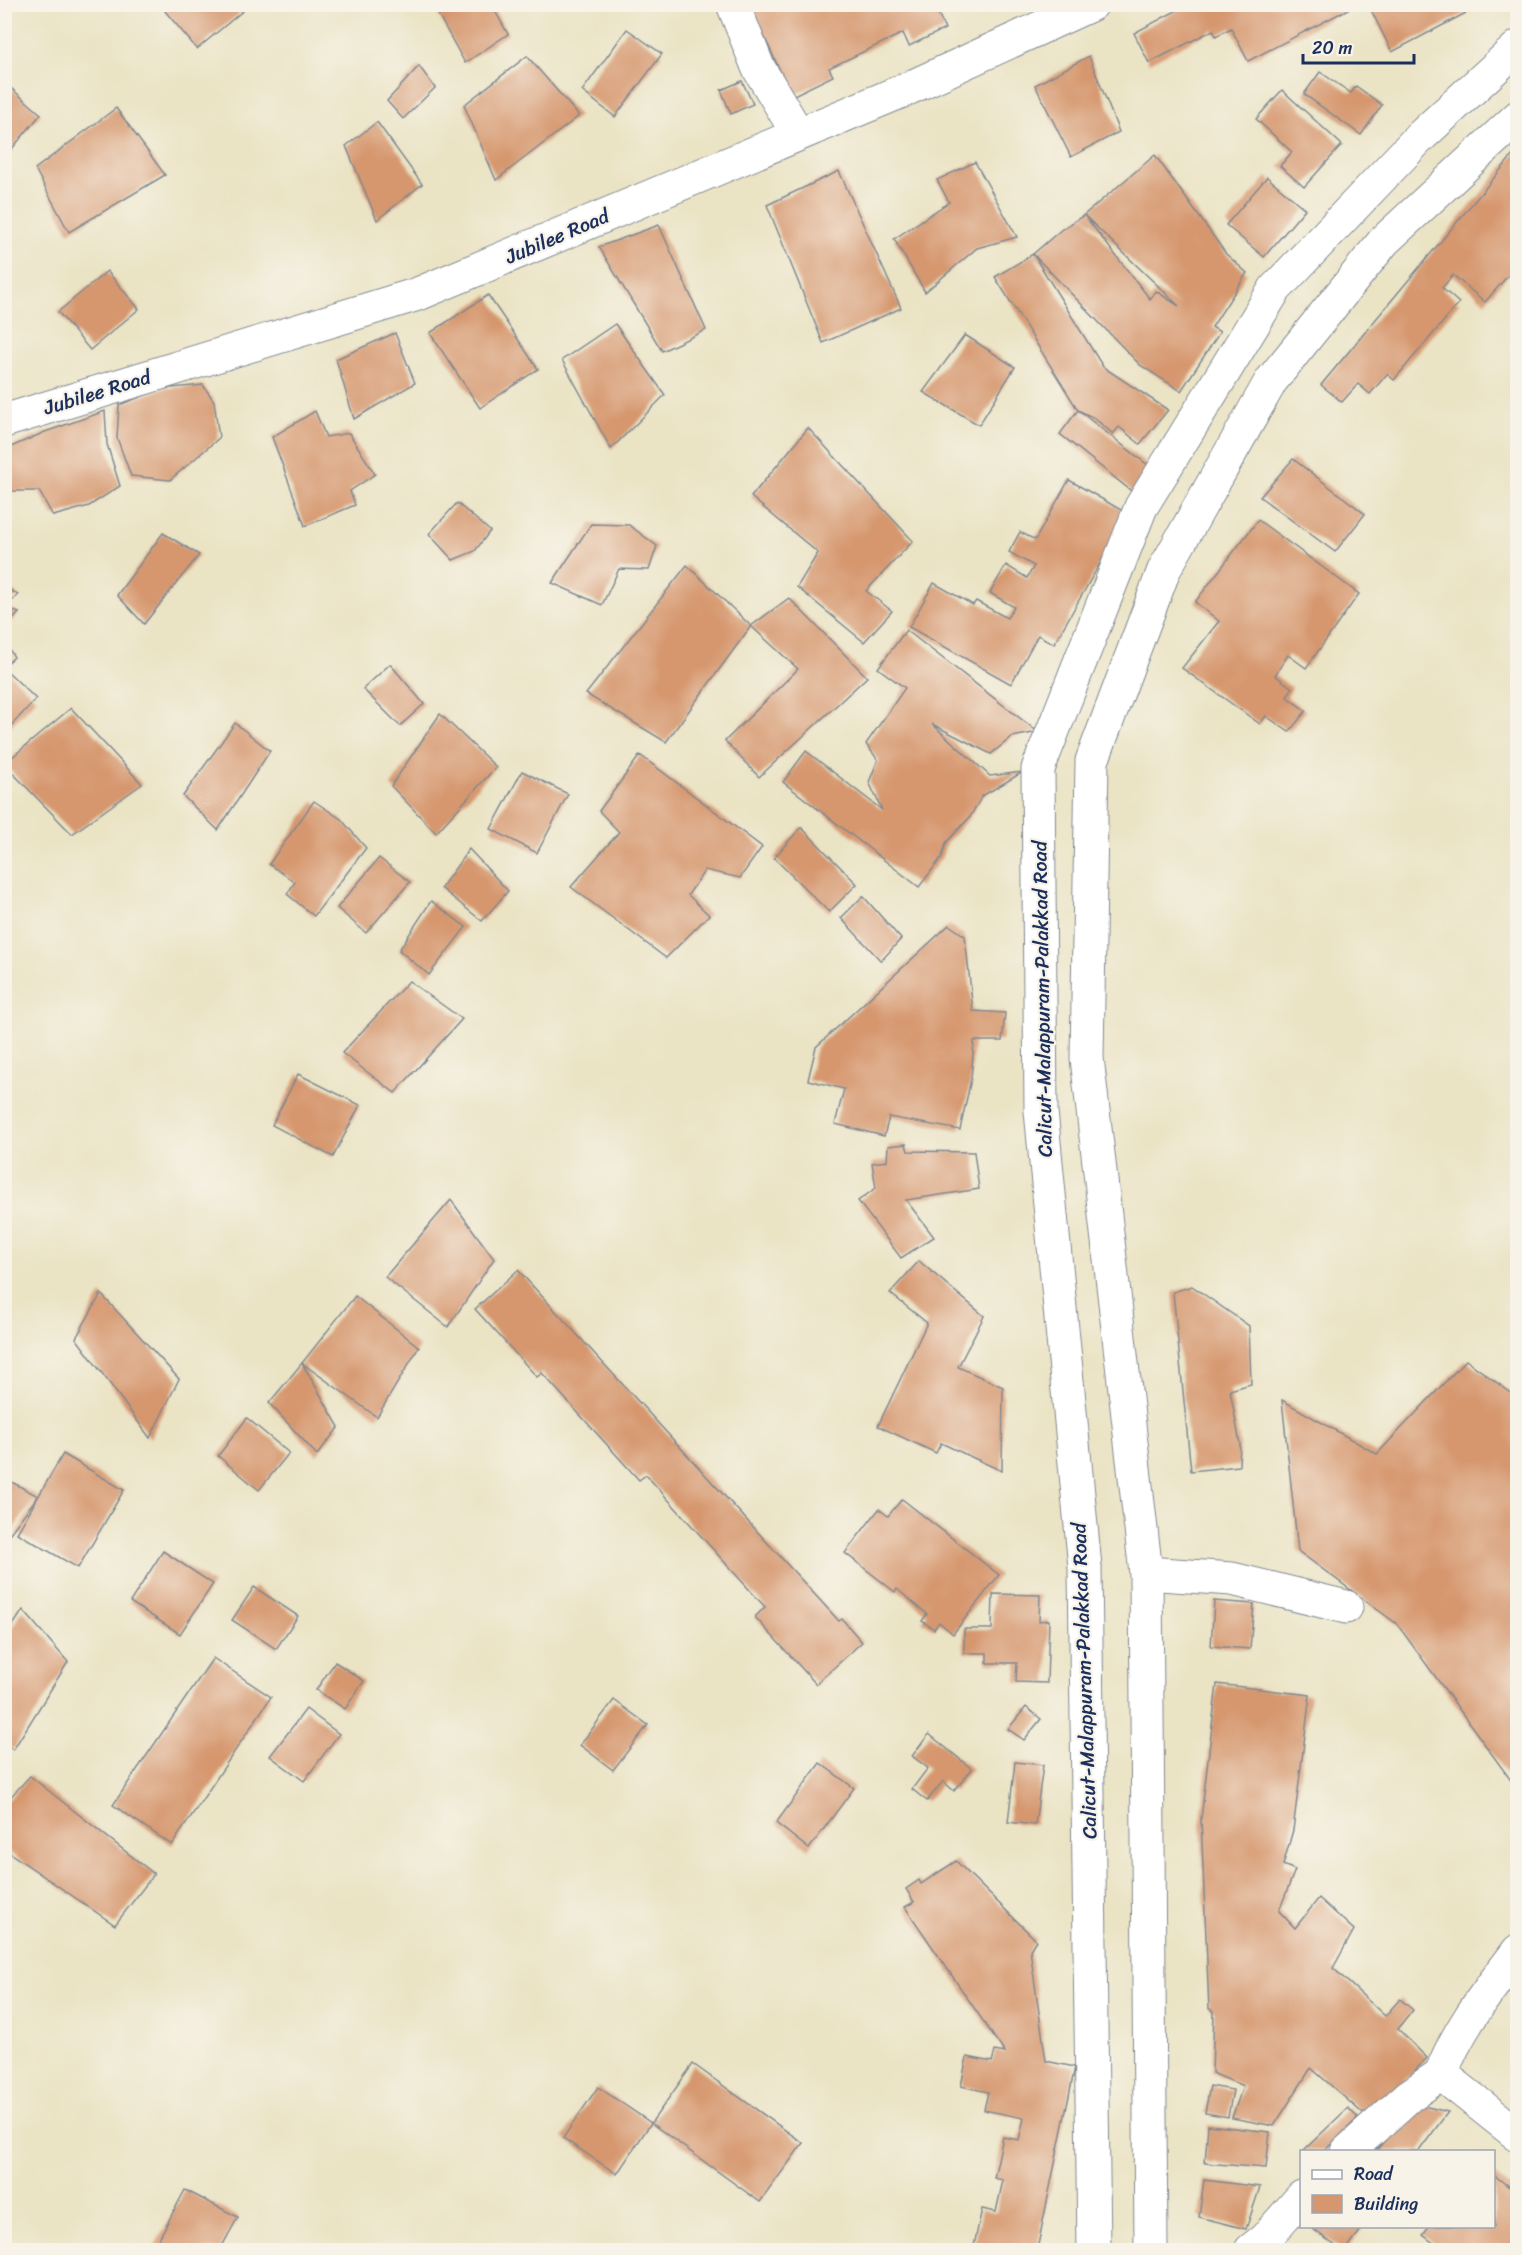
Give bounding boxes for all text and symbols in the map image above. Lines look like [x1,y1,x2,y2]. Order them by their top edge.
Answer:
scale bar [1303,27,1414,65]
text: 20 m [1312,32,1352,64]
street label: Jubilee Road [499,198,616,275]
street label: Jubilee Road [38,359,156,426]
street label: Calicut-Malappuram-Palakkad Road [1022,839,1063,1157]
street label: Calicut-Malappuram-Palakkad Road [1061,1521,1108,1840]
legend [1300,2150,1495,2228]
text: Road [1354,2158,1394,2190]
text: Building [1354,2188,1418,2220]

